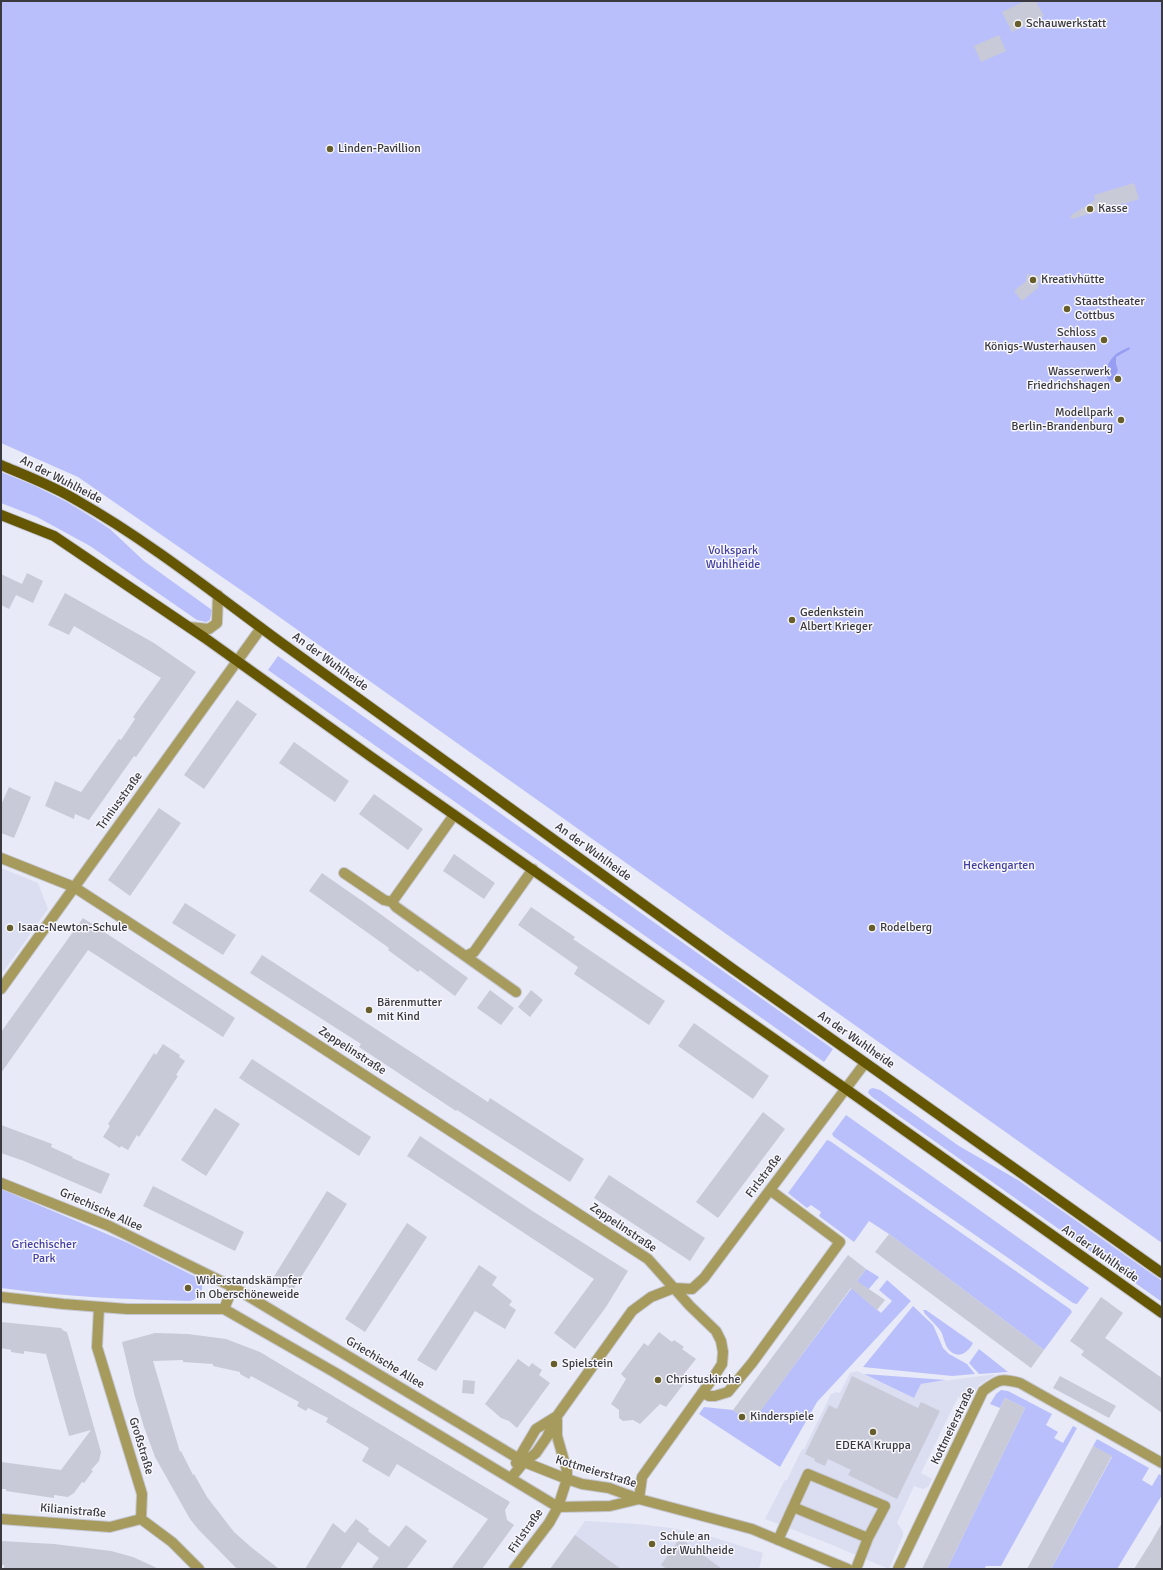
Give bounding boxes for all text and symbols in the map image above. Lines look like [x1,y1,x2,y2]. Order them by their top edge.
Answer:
place label: Schauwerkstatt [1026,17,1106,31]
marker: Schauwerkstatt [1013,19,1023,29]
place label: Linden-Pavillion [338,142,421,156]
marker: Linden-Pavillion [325,144,335,154]
place label: Kasse [1098,202,1128,216]
marker: Kasse [1085,204,1095,214]
place label: Kreativhütte [1041,273,1105,287]
marker: Kreativhütte [1028,275,1038,285]
place label: Staatstheater Cottbus [1075,295,1145,323]
marker: Staatstheater Cottbus [1062,304,1072,314]
place label: Schloss Königs-Wusterhausen [984,326,1096,354]
marker: Schloss Königs-Wusterhausen [1099,335,1109,345]
place label: Wasserwerk Friedrichshagen [1027,365,1110,393]
marker: Wasserwerk Friedrichshagen [1113,374,1123,384]
place label: Modellpark Berlin-Brandenburg [1011,406,1113,434]
marker: Modellpark Berlin-Brandenburg [1116,415,1126,425]
street label: An der Wuhlheide [17,453,105,507]
park label: Volkspark Wuhlheide [706,544,760,572]
place label: Gedenkstein Albert Krieger [800,606,872,634]
marker: Gedenkstein Albert Krieger [787,615,797,625]
street label: An der Wuhlheide [289,630,371,694]
street label: Triniusstraße [94,769,146,833]
street label: An der Wuhlheide [552,820,634,884]
park label: Heckengarten [963,859,1035,873]
place label: Isaac-Newton-Schule [18,921,128,935]
place label: Rodelberg [880,921,932,935]
marker: Isaac-Newton-Schule [5,923,15,933]
marker: Rodelberg [867,923,877,933]
place label: Bärenmutter mit Kind [377,996,442,1024]
marker: Bärenmutter mit Kind [364,1005,374,1015]
street label: An der Wuhlheide [815,1008,897,1072]
street label: Zeppelinstraße [315,1024,389,1078]
street label: Firlstraße [743,1151,785,1201]
street label: Griechische Allee [57,1185,145,1235]
street label: Zeppelinstraße [587,1200,659,1256]
street label: An der Wuhlheide [1059,1222,1141,1286]
park label: Griechischer Park [12,1238,76,1266]
place label: Widerstandskämpfer in Oberschöneweide [196,1274,302,1302]
marker: Widerstandskämpfer in Oberschöneweide [183,1283,193,1293]
street label: Griechische Allee [343,1334,427,1392]
place label: Spielstein [562,1357,613,1371]
marker: Spielstein [549,1359,559,1369]
place label: Christuskirche [666,1373,740,1387]
marker: Christuskirche [653,1375,663,1385]
street label: Kottmeierstraße [928,1385,978,1467]
place label: Kinderspiele [750,1410,814,1424]
marker: Kinderspiele [737,1412,747,1422]
street label: Großstraße [125,1416,157,1476]
marker: EDEKA Kruppa [868,1427,878,1437]
place label: EDEKA Kruppa [835,1439,911,1453]
street label: Kottmeierstraße [554,1453,638,1491]
street label: Kilianistraße [39,1501,107,1521]
street label: Firlstraße [506,1506,546,1556]
place label: Schule an der Wuhlheide [660,1530,734,1558]
marker: Schule an der Wuhlheide [647,1539,657,1549]

